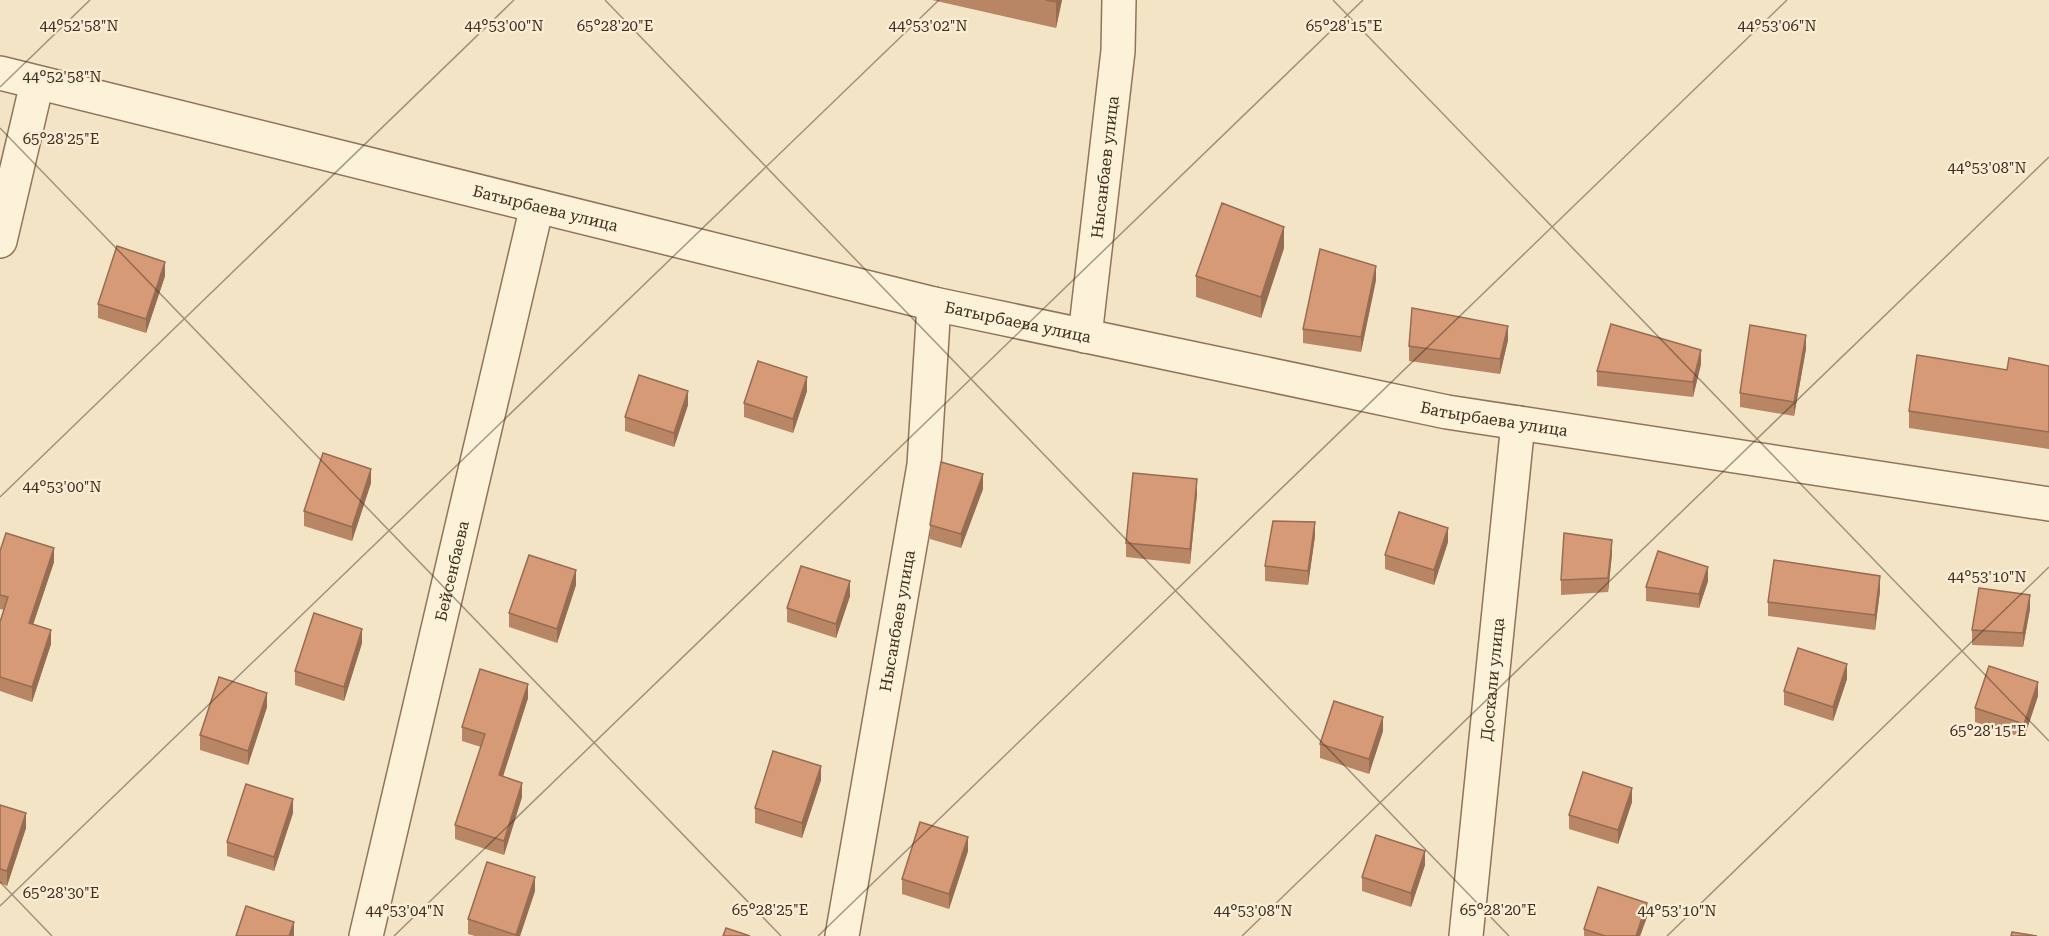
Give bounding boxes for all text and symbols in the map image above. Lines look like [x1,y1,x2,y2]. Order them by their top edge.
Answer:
text: 44°52'58"N [39,17,119,35]
text: 44°53'00"N [464,17,544,35]
text: 65°28'20"E [577,17,653,35]
text: 44°53'02"N [888,17,968,35]
text: 65°28'15"E [1306,17,1382,35]
text: 44°53'06"N [1737,17,1817,35]
text: 44°52'58"N [22,68,102,86]
street label: Нысанбаев улица [1087,95,1123,240]
text: 65°28'25"E [23,130,99,148]
text: 44°53'08"N [1947,159,2027,177]
street label: Батырбаева улица [471,181,620,236]
street label: Батырбаева улица [943,298,1093,347]
street label: Батырбаева улица [1419,398,1569,440]
text: 44°53'00"N [22,478,102,496]
street label: Бейсенбаева [431,519,473,623]
street label: Нысанбаев улица [876,548,919,693]
text: 44°53'10"N [1947,568,2027,586]
street label: Доскали улица [1477,616,1508,742]
text: 65°28'15"E [1950,722,2026,740]
text: 65°28'30"E [23,884,99,902]
text: 65°28'25"E [732,901,808,919]
text: 65°28'20"E [1460,901,1536,919]
text: 44°53'04"N [365,902,445,920]
text: 44°53'08"N [1213,902,1293,920]
text: 44°53'10"N [1637,902,1717,920]

